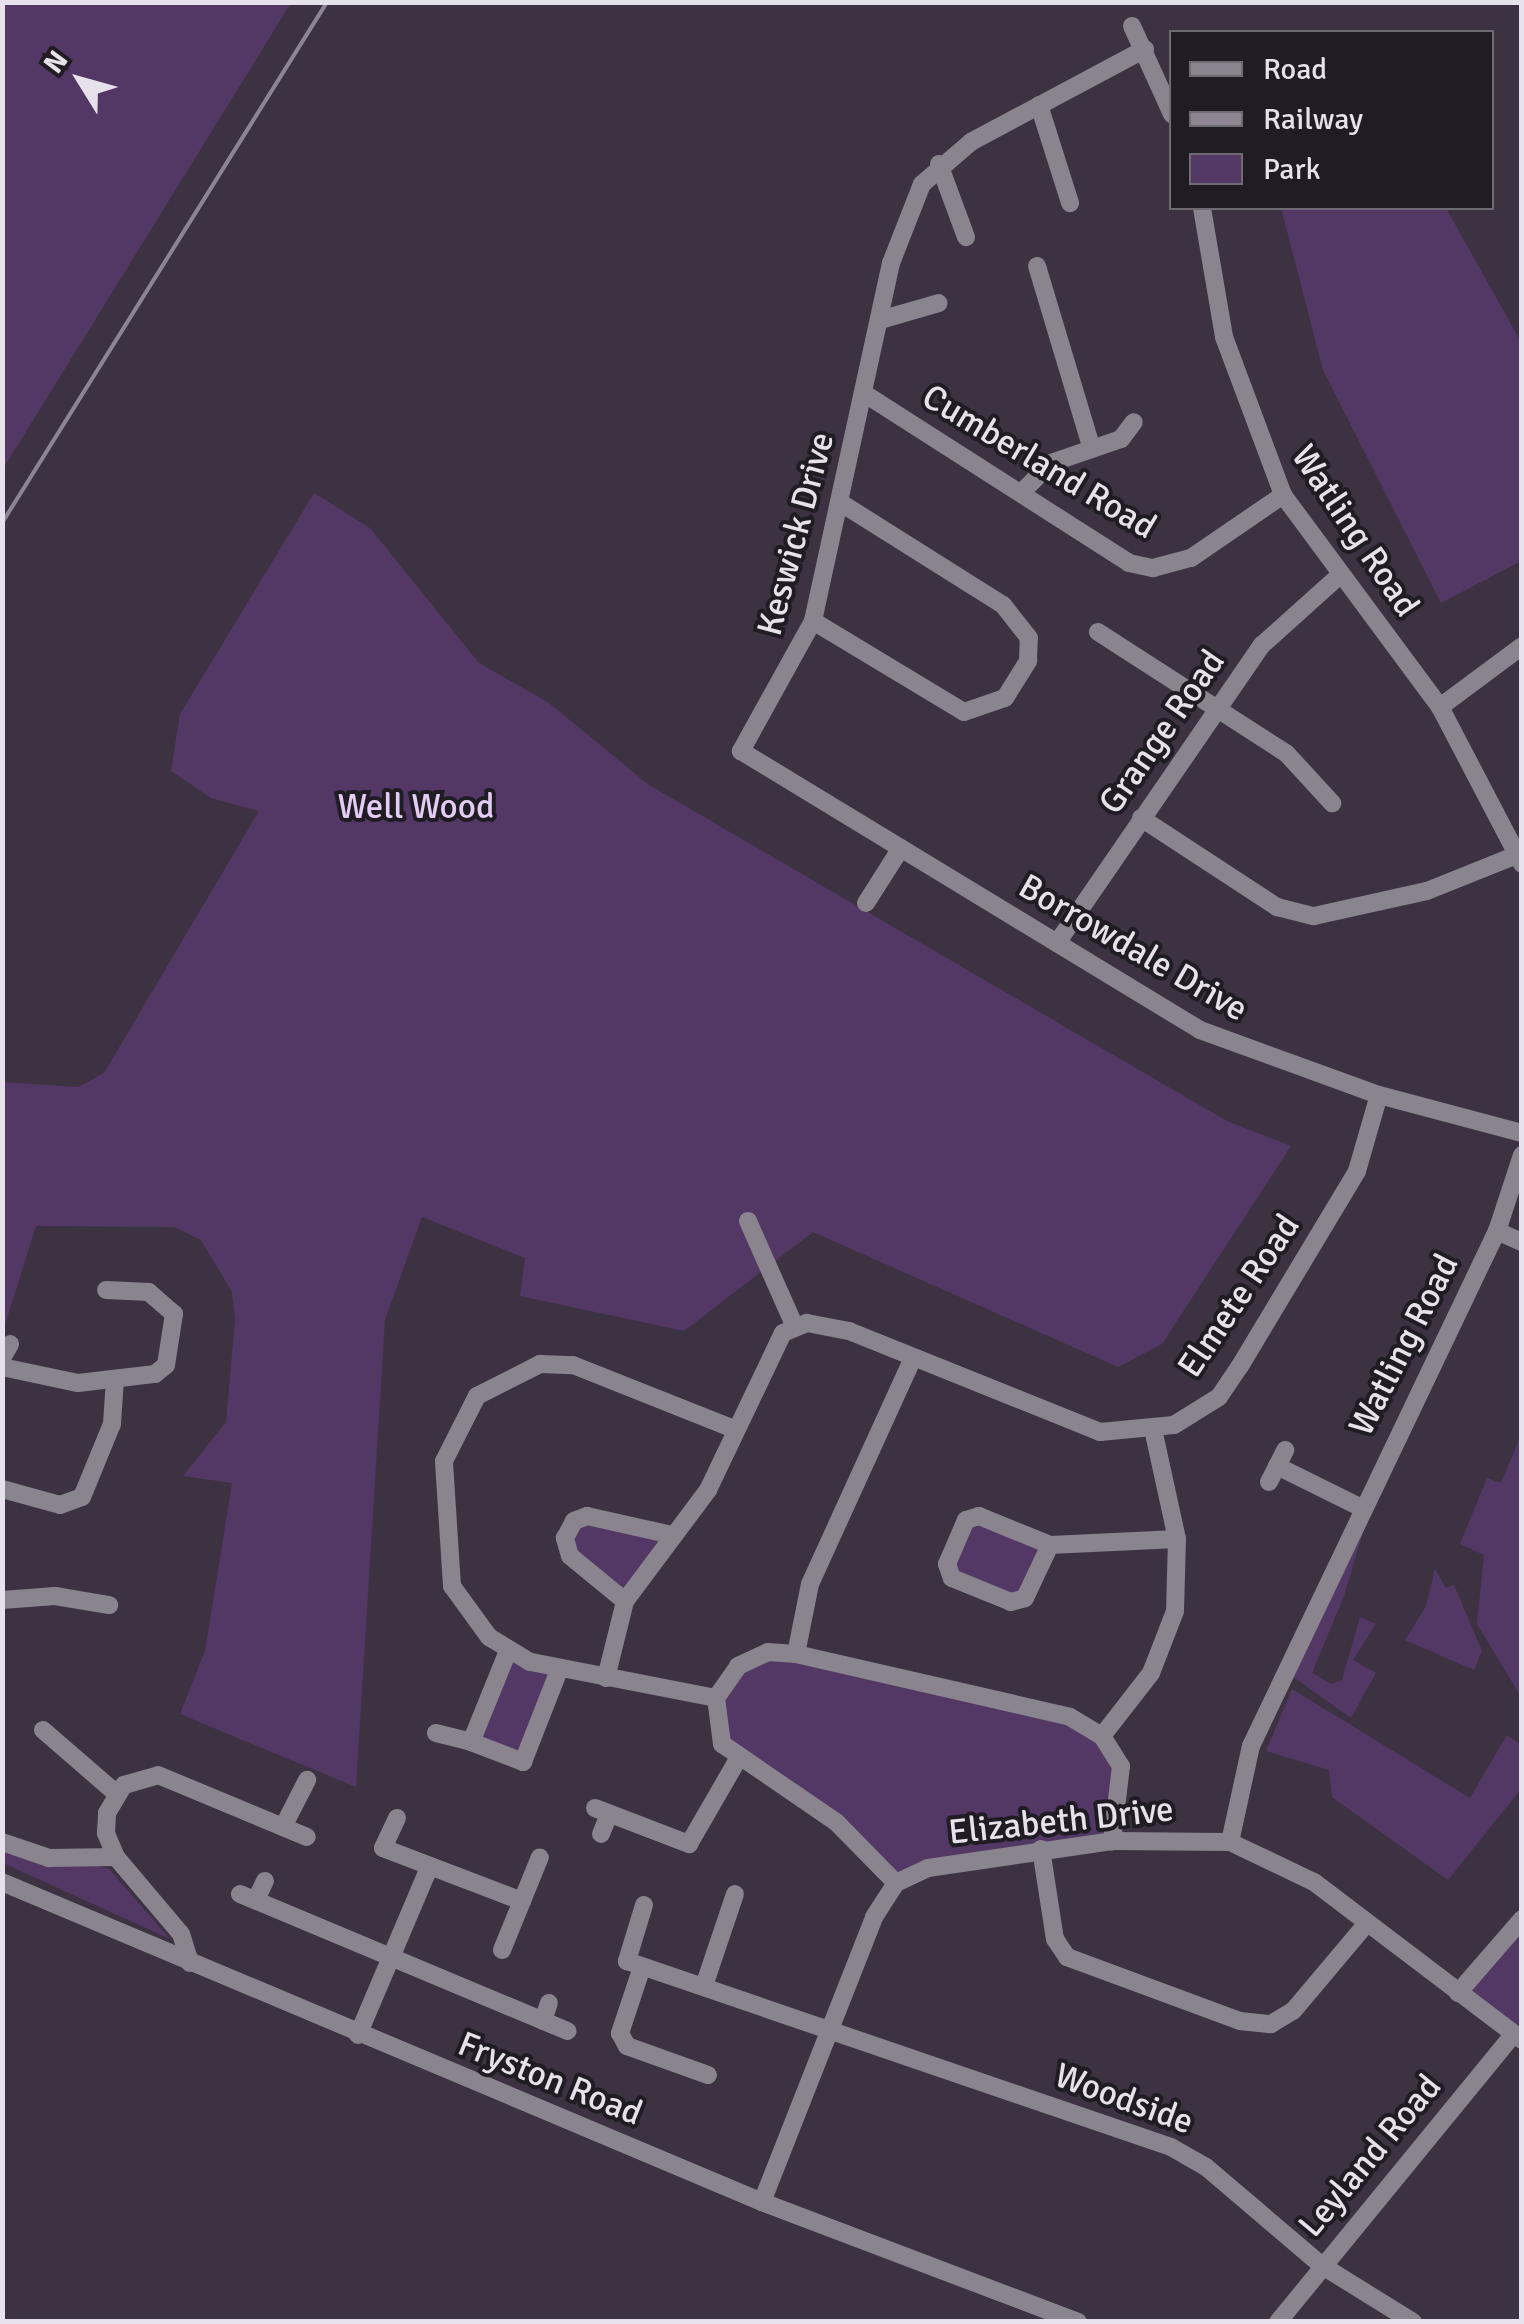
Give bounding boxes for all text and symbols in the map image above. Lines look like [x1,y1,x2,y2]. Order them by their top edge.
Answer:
north arrow [30,30,130,130]
legend [1169,30,1494,210]
text: N [37,44,75,80]
text: Road [1263,51,1327,88]
text: Railway [1263,101,1363,138]
text: Park [1263,151,1321,188]
street label: Cumberland Road [915,376,1163,548]
street label: Keswick Drive [749,428,843,640]
street label: Watling Road [1282,437,1428,625]
street label: Grange Road [1090,642,1234,822]
park label: Well Wood [337,786,495,828]
street label: Borrowdale Drive [1011,865,1255,1031]
street label: Elmete Road [1169,1207,1309,1385]
street label: Watling Road [1340,1247,1468,1443]
street label: Elizabeth Drive [946,1788,1176,1854]
street label: Fryston Road [452,2023,648,2135]
street label: Woodside [1049,2055,1199,2143]
street label: Leyland Road [1290,2066,1450,2246]

